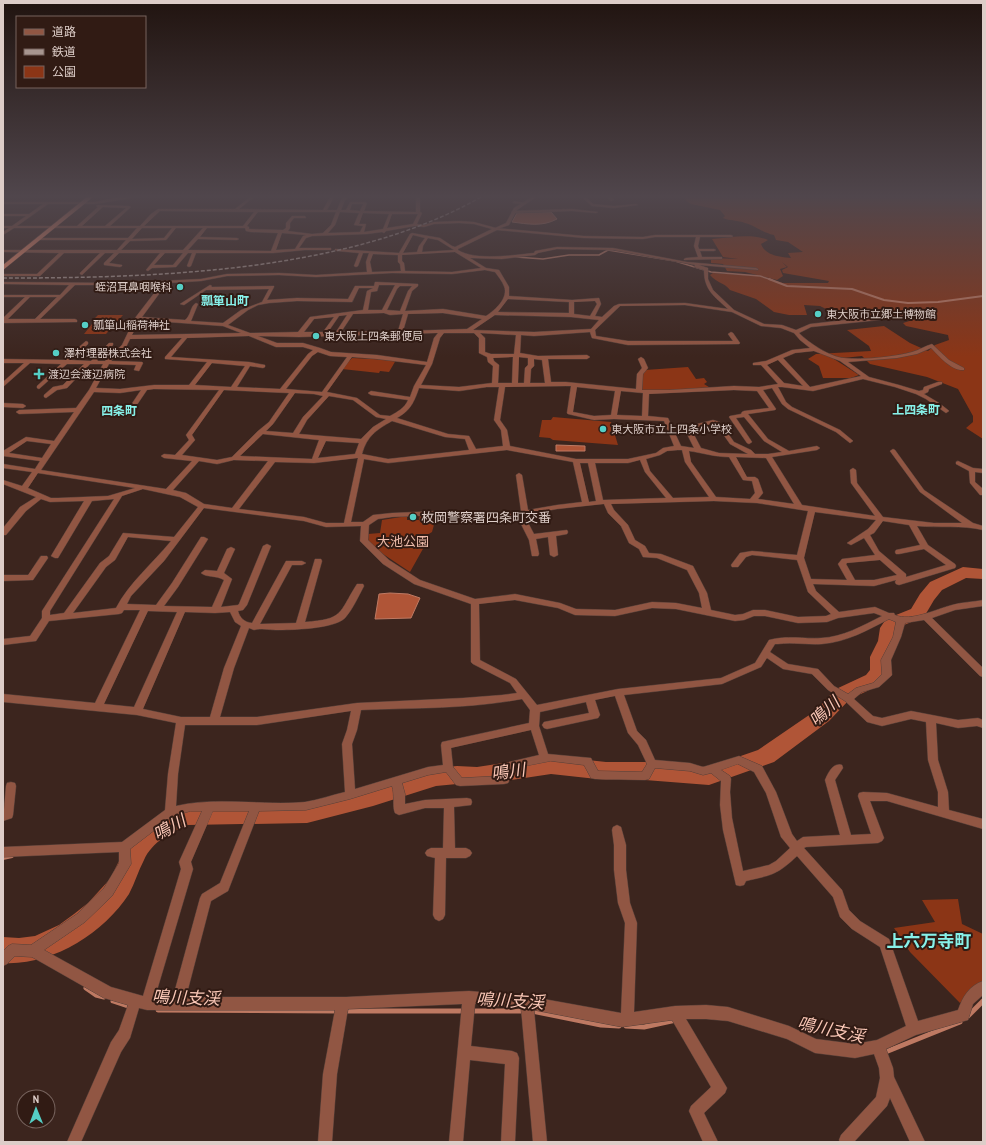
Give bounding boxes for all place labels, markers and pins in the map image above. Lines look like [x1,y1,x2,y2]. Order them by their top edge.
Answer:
place label: 蛭沼耳鼻咽喉科 [95,280,172,294]
marker: 蛭沼耳鼻咽喉科 [175,282,185,292]
place label: 東大阪市立郷土博物館 [826,307,936,321]
marker: 東大阪市立郷土博物館 [813,309,823,319]
place label: 瓢箪山稲荷神社 [93,318,170,332]
marker: 瓢箪山稲荷神社 [80,320,90,330]
place label: 東大阪上四条郵便局 [324,329,423,343]
marker: 東大阪上四条郵便局 [311,331,321,341]
place label: 澤村理器株式会社 [64,346,152,360]
marker: 澤村理器株式会社 [51,348,61,358]
place label: 渡辺会渡辺病院 [48,367,125,381]
marker: 渡辺会渡辺病院 [33,368,45,380]
place label: 東大阪市立上四条小学校 [611,422,732,436]
marker: 東大阪市立上四条小学校 [598,424,608,434]
place label: 枚岡警察署四条町交番 [421,509,551,526]
marker: 枚岡警察署四条町交番 [408,512,418,522]

